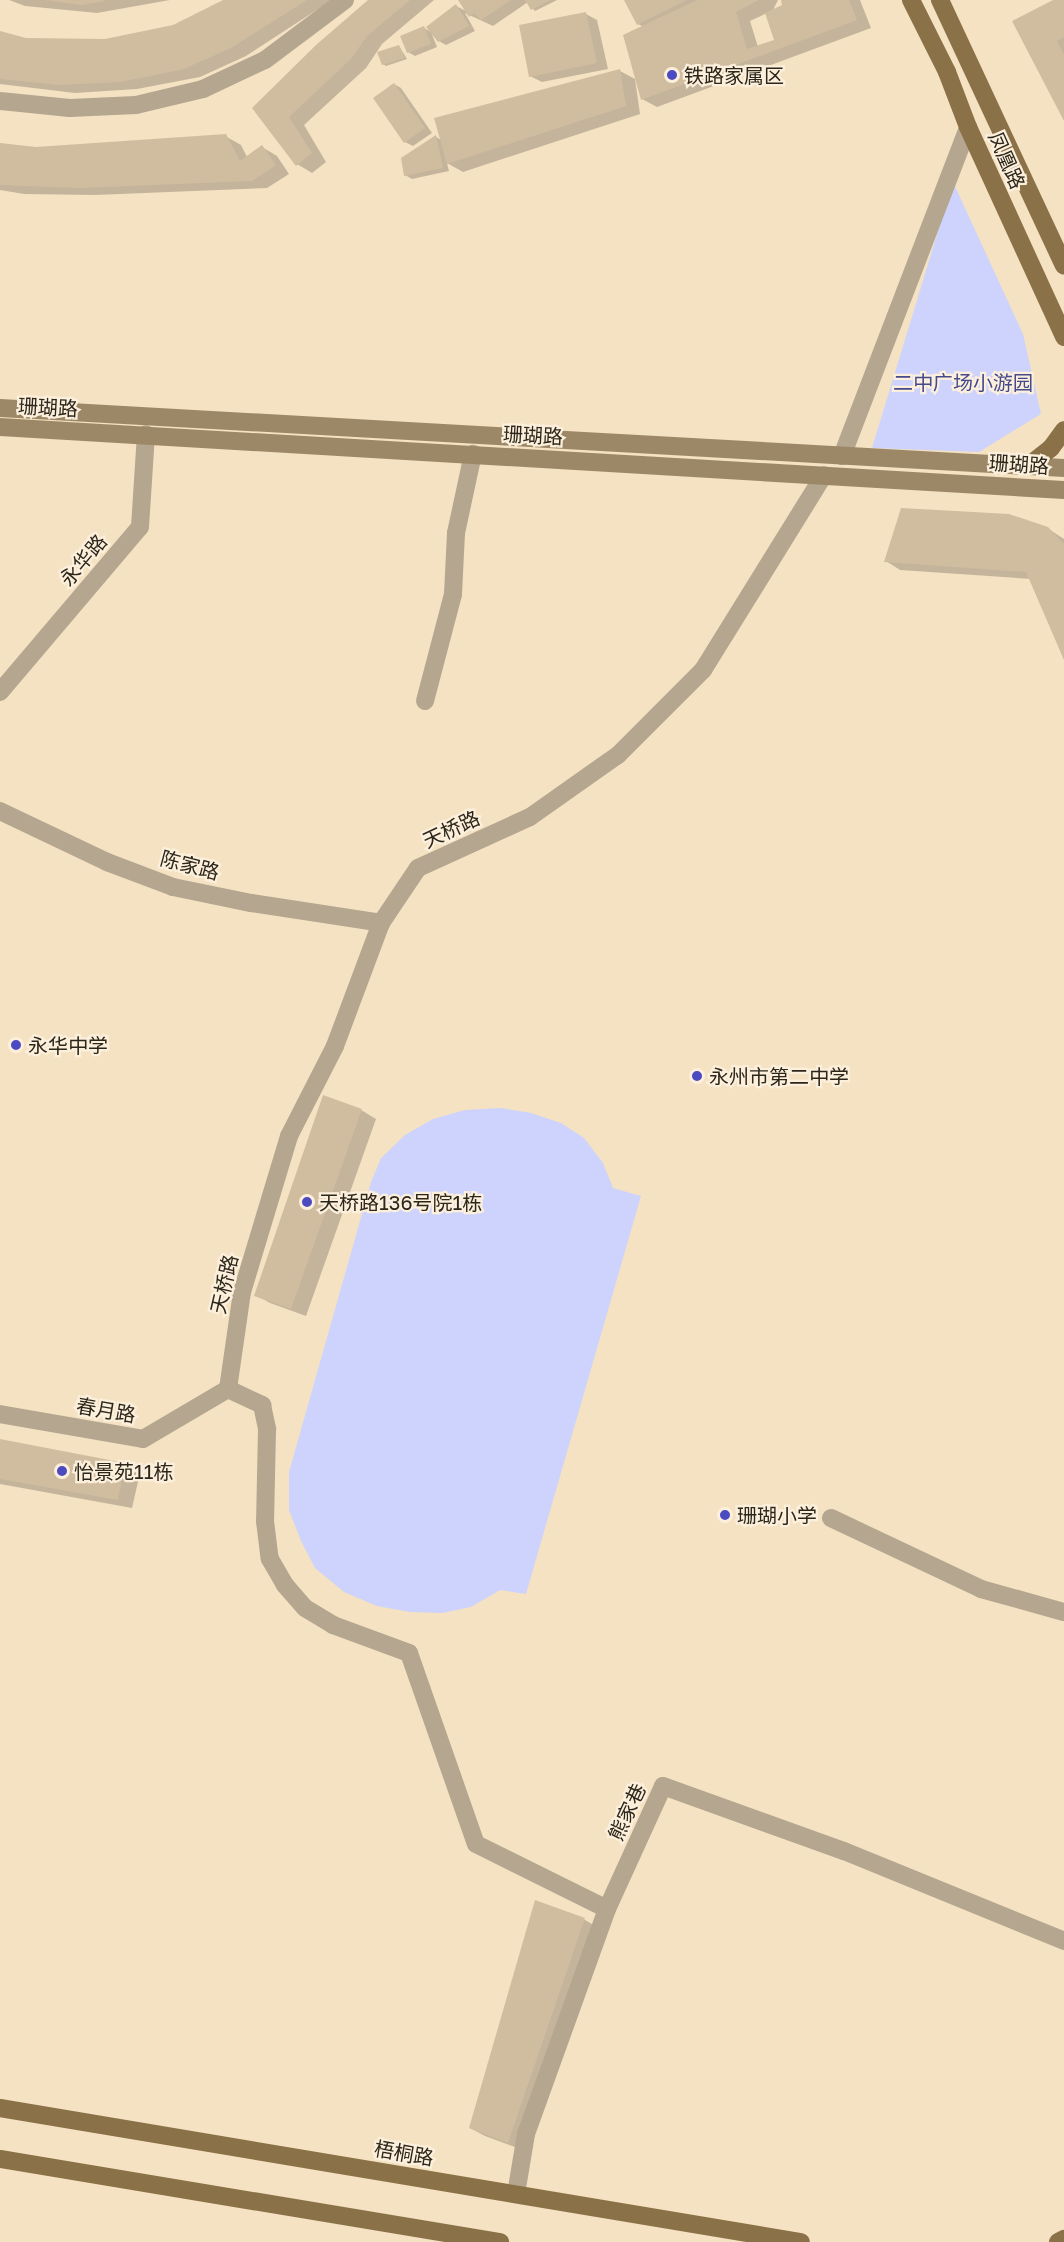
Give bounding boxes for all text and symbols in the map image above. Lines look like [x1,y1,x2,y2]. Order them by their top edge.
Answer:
place label: 铁路家属区 [684,63,784,87]
marker: 铁路家属区 [665,68,679,82]
street label: 凤凰路 [984,128,1030,192]
park label: 二中广场小游园 [893,370,1033,394]
street label: 珊瑚路 [17,393,79,421]
street label: 珊瑚路 [502,421,564,449]
street label: 珊瑚路 [988,450,1050,478]
street label: 永华路 [55,529,111,591]
street label: 天桥路 [419,805,483,853]
street label: 陈家路 [158,846,222,884]
place label: 永华中学 [28,1033,108,1057]
marker: 永华中学 [9,1038,23,1052]
place label: 永州市第二中学 [709,1064,849,1088]
marker: 永州市第二中学 [690,1069,704,1083]
place label: 天桥路136号院1栋 [319,1190,482,1214]
marker: 天桥路136号院1栋 [300,1195,314,1209]
street label: 天桥路 [206,1252,242,1316]
street label: 春月路 [74,1393,138,1427]
place label: 怡景苑11栋 [74,1459,173,1483]
marker: 怡景苑11栋 [55,1464,69,1478]
place label: 珊瑚小学 [737,1503,817,1527]
marker: 珊瑚小学 [718,1508,732,1522]
street label: 熊家巷 [603,1780,651,1844]
street label: 梧桐路 [372,2136,436,2170]

